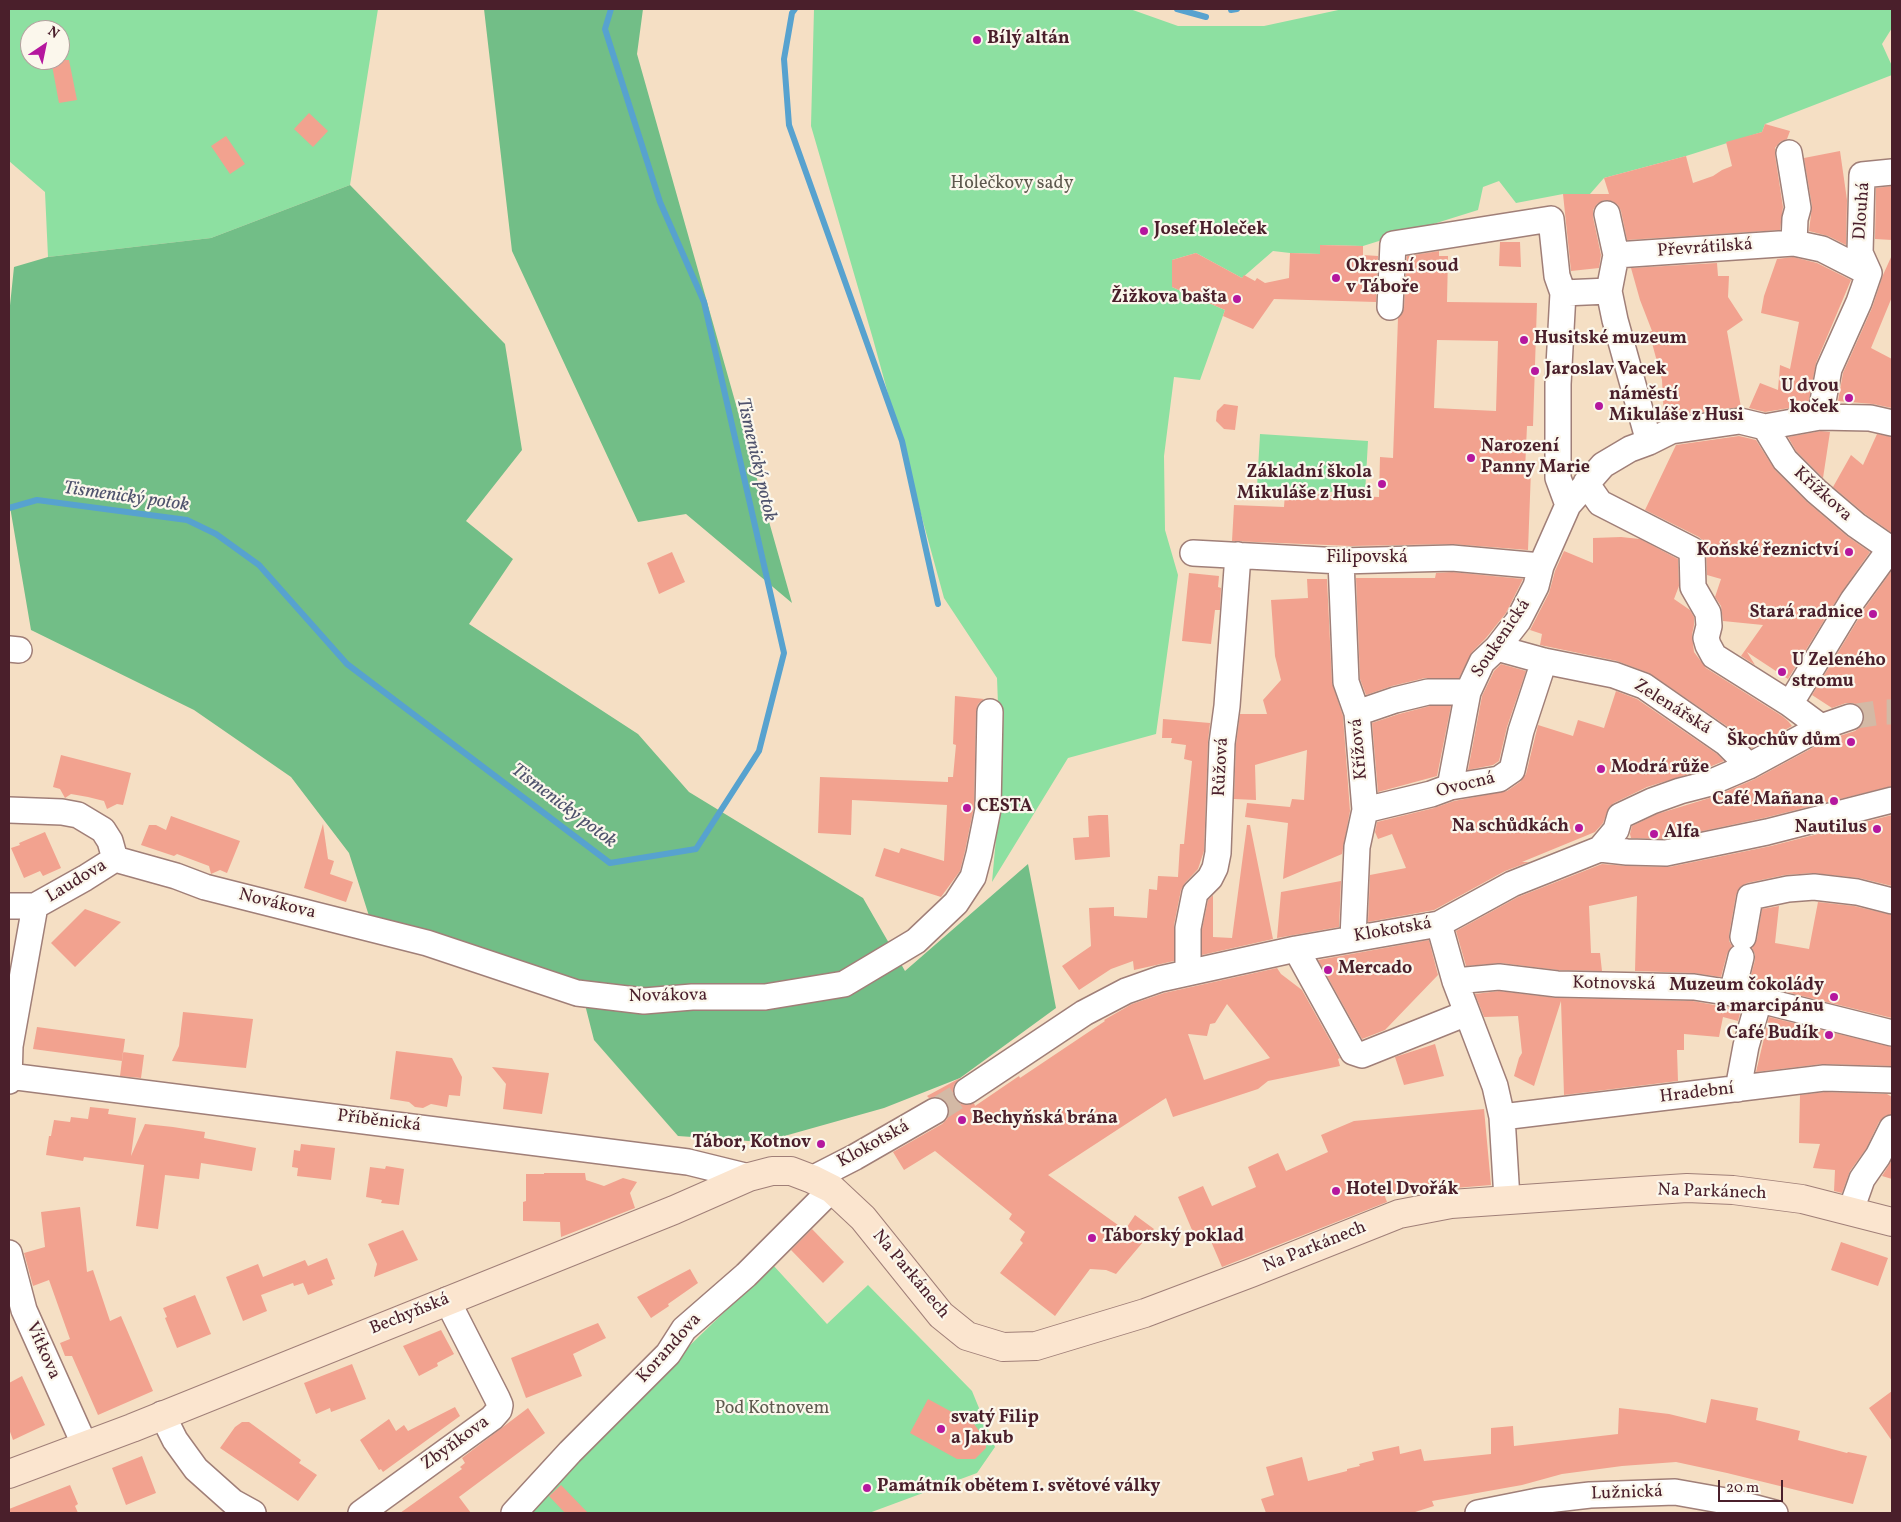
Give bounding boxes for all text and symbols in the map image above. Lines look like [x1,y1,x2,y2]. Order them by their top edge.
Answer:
north arrow [20,20,70,70]
text: N [44,22,63,44]
place label: Bílý altán [987,29,1070,51]
marker: Bílý altán [971,34,983,46]
park label: Holečkovy sady [951,174,1073,196]
street label: Dlouhá [1850,181,1876,241]
place label: Josef Holeček [1154,220,1267,242]
marker: Josef Holeček [1138,225,1150,237]
street label: Převrátilská [1657,235,1753,263]
place label: Okresní soud v Táboře [1346,257,1459,300]
marker: Okresní soud v Táboře [1330,272,1342,284]
place label: Žižkova bašta [1111,288,1227,310]
marker: Žižkova bašta [1231,293,1243,305]
place label: Husitské muzeum [1534,329,1687,351]
marker: Husitské muzeum [1518,334,1530,346]
place label: Jaroslav Vacek [1545,360,1667,382]
marker: Jaroslav Vacek [1529,365,1541,377]
place label: U dvou koček [1781,377,1839,419]
place label: náměstí Mikuláše z Husi [1609,385,1744,428]
marker: U dvou koček [1843,392,1855,404]
water label: Tismenický potok [730,396,780,524]
marker: náměstí Mikuláše z Husi [1593,400,1605,412]
place label: Narození Panny Marie [1481,437,1590,479]
marker: Narození Panny Marie [1465,452,1477,464]
place label: Základní škola Mikuláše z Husi [1237,463,1372,506]
street label: Křížkova [1788,463,1856,527]
water label: Tismenický potok [62,478,190,518]
marker: Základní škola Mikuláše z Husi [1376,478,1388,490]
place label: Koňské řeznictví [1696,541,1839,563]
marker: Koňské řeznictví [1843,546,1855,558]
street label: Filipovská [1326,548,1408,570]
street label: Soukenická [1468,596,1536,682]
place label: Stará radnice [1750,603,1863,625]
marker: Stará radnice [1867,608,1879,620]
place label: U Zeleného stromu [1792,651,1886,694]
marker: U Zeleného stromu [1776,666,1788,678]
street label: Zelenářská [1629,676,1715,740]
street label: Křížová [1347,717,1373,781]
place label: Škochův dům [1727,731,1841,753]
marker: Škochův dům [1845,736,1857,748]
street label: Růžová [1210,737,1234,797]
place label: Modrá růže [1611,758,1709,780]
water label: Tismenický potok [506,760,620,854]
marker: Modrá růže [1595,763,1607,775]
street label: Ovocná [1434,768,1498,804]
place label: Café Mañana [1712,790,1824,812]
marker: Café Mañana [1828,795,1840,807]
place label: CESTA [977,797,1033,819]
marker: CESTA [961,802,973,814]
place label: Na schůdkách [1452,817,1569,839]
place label: Nautilus [1795,818,1867,840]
marker: Na schůdkách [1573,822,1585,834]
place label: Alfa [1664,823,1700,845]
marker: Nautilus [1871,823,1883,835]
marker: Alfa [1648,828,1660,840]
street label: Laudova [43,855,111,909]
street label: Novákova [236,885,318,925]
street label: Klokotská [1352,914,1434,948]
place label: Mercado [1338,959,1412,981]
marker: Mercado [1322,964,1334,976]
street label: Kotnovská [1572,973,1656,997]
place label: Muzeum čokolády a marcipánu [1669,976,1824,1019]
street label: Novákova [629,986,707,1008]
marker: Muzeum čokolády a marcipánu [1828,991,1840,1003]
place label: Café Budík [1726,1024,1819,1046]
marker: Café Budík [1823,1029,1835,1041]
street label: Hradební [1659,1079,1735,1109]
street label: Příběnická [336,1106,422,1138]
place label: Bechyňská brána [972,1109,1118,1131]
marker: Bechyňská brána [956,1114,968,1126]
street label: Klokotská [834,1116,914,1174]
place label: Tábor, Kotnov [692,1133,811,1155]
marker: Tábor, Kotnov [815,1138,827,1150]
place label: Hotel Dvořák [1346,1180,1458,1202]
street label: Na Parkánech [1657,1180,1767,1206]
marker: Hotel Dvořák [1330,1185,1342,1197]
street label: Na Parkánech [1260,1218,1370,1278]
street label: Na Parkánech [867,1226,953,1324]
place label: Táborský poklad [1102,1227,1244,1249]
marker: Táborský poklad [1086,1232,1098,1244]
street label: Bechyňská [367,1289,453,1341]
street label: Korandova [633,1310,707,1388]
street label: Vítkova [20,1319,64,1383]
park label: Pod Kotnovem [715,1399,829,1421]
place label: svatý Filip a Jakub [951,1408,1039,1450]
street label: Zbyňkova [418,1412,494,1476]
marker: svatý Filip a Jakub [935,1423,947,1435]
scale bar [1721,1470,1786,1502]
place label: Památník obětem 1. světové války [877,1477,1160,1499]
text: 20 m [1726,1478,1759,1499]
marker: Památník obětem 1. světové války [861,1482,873,1494]
street label: Lužnická [1591,1482,1663,1506]

